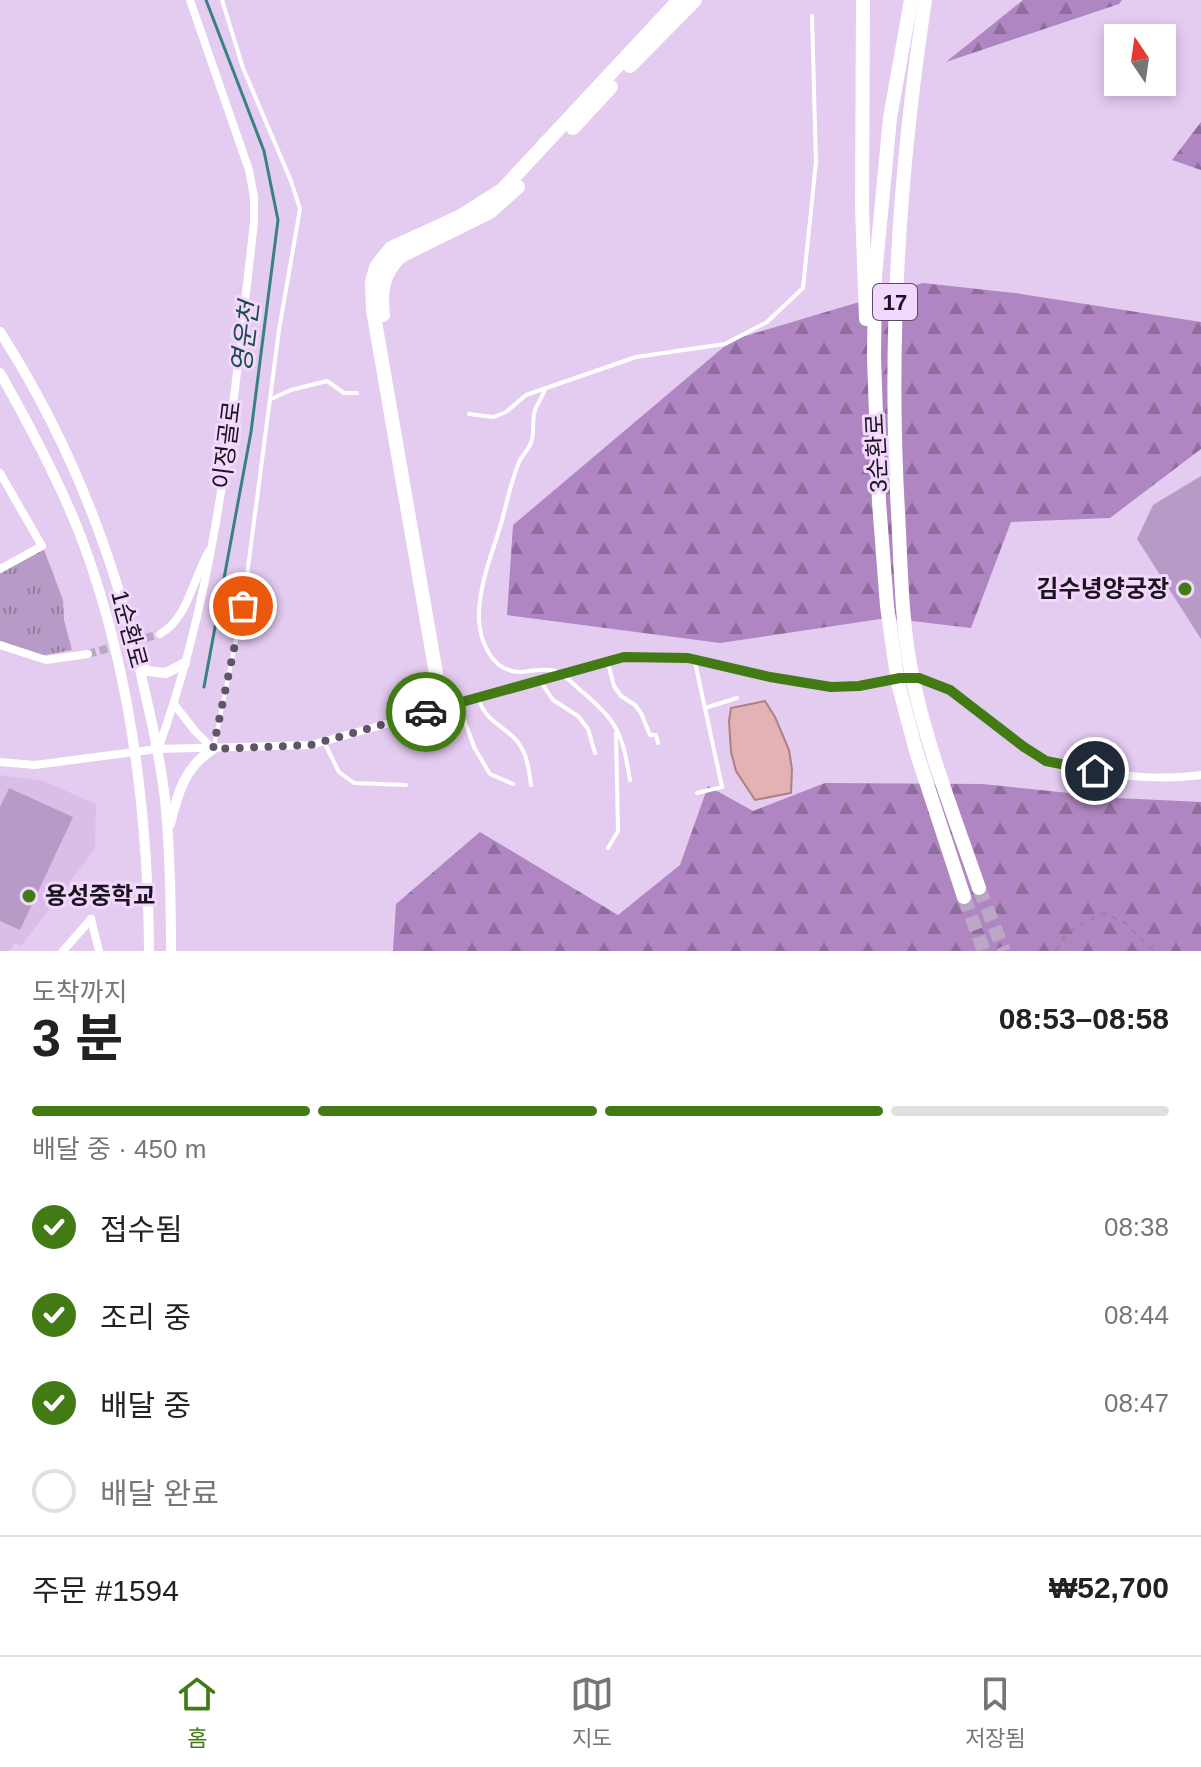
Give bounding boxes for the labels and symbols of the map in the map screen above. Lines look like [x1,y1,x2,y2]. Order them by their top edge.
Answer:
north arrow [1104,24,1176,96]
road number: 17 [873,284,917,320]
water label: 영운천 [226,297,265,374]
street label: 이정골로 [208,399,245,490]
street label: 3순환로 [861,413,892,493]
pin [209,572,277,640]
place label: 김수녕양궁장 [1037,575,1169,602]
marker: 김수녕양궁장 [1176,580,1194,598]
street label: 1순환로 [106,587,153,671]
courier [386,672,466,752]
pin [1061,737,1129,805]
place label: 용성중학교 [45,882,155,909]
marker: 용성중학교 [20,887,38,905]

